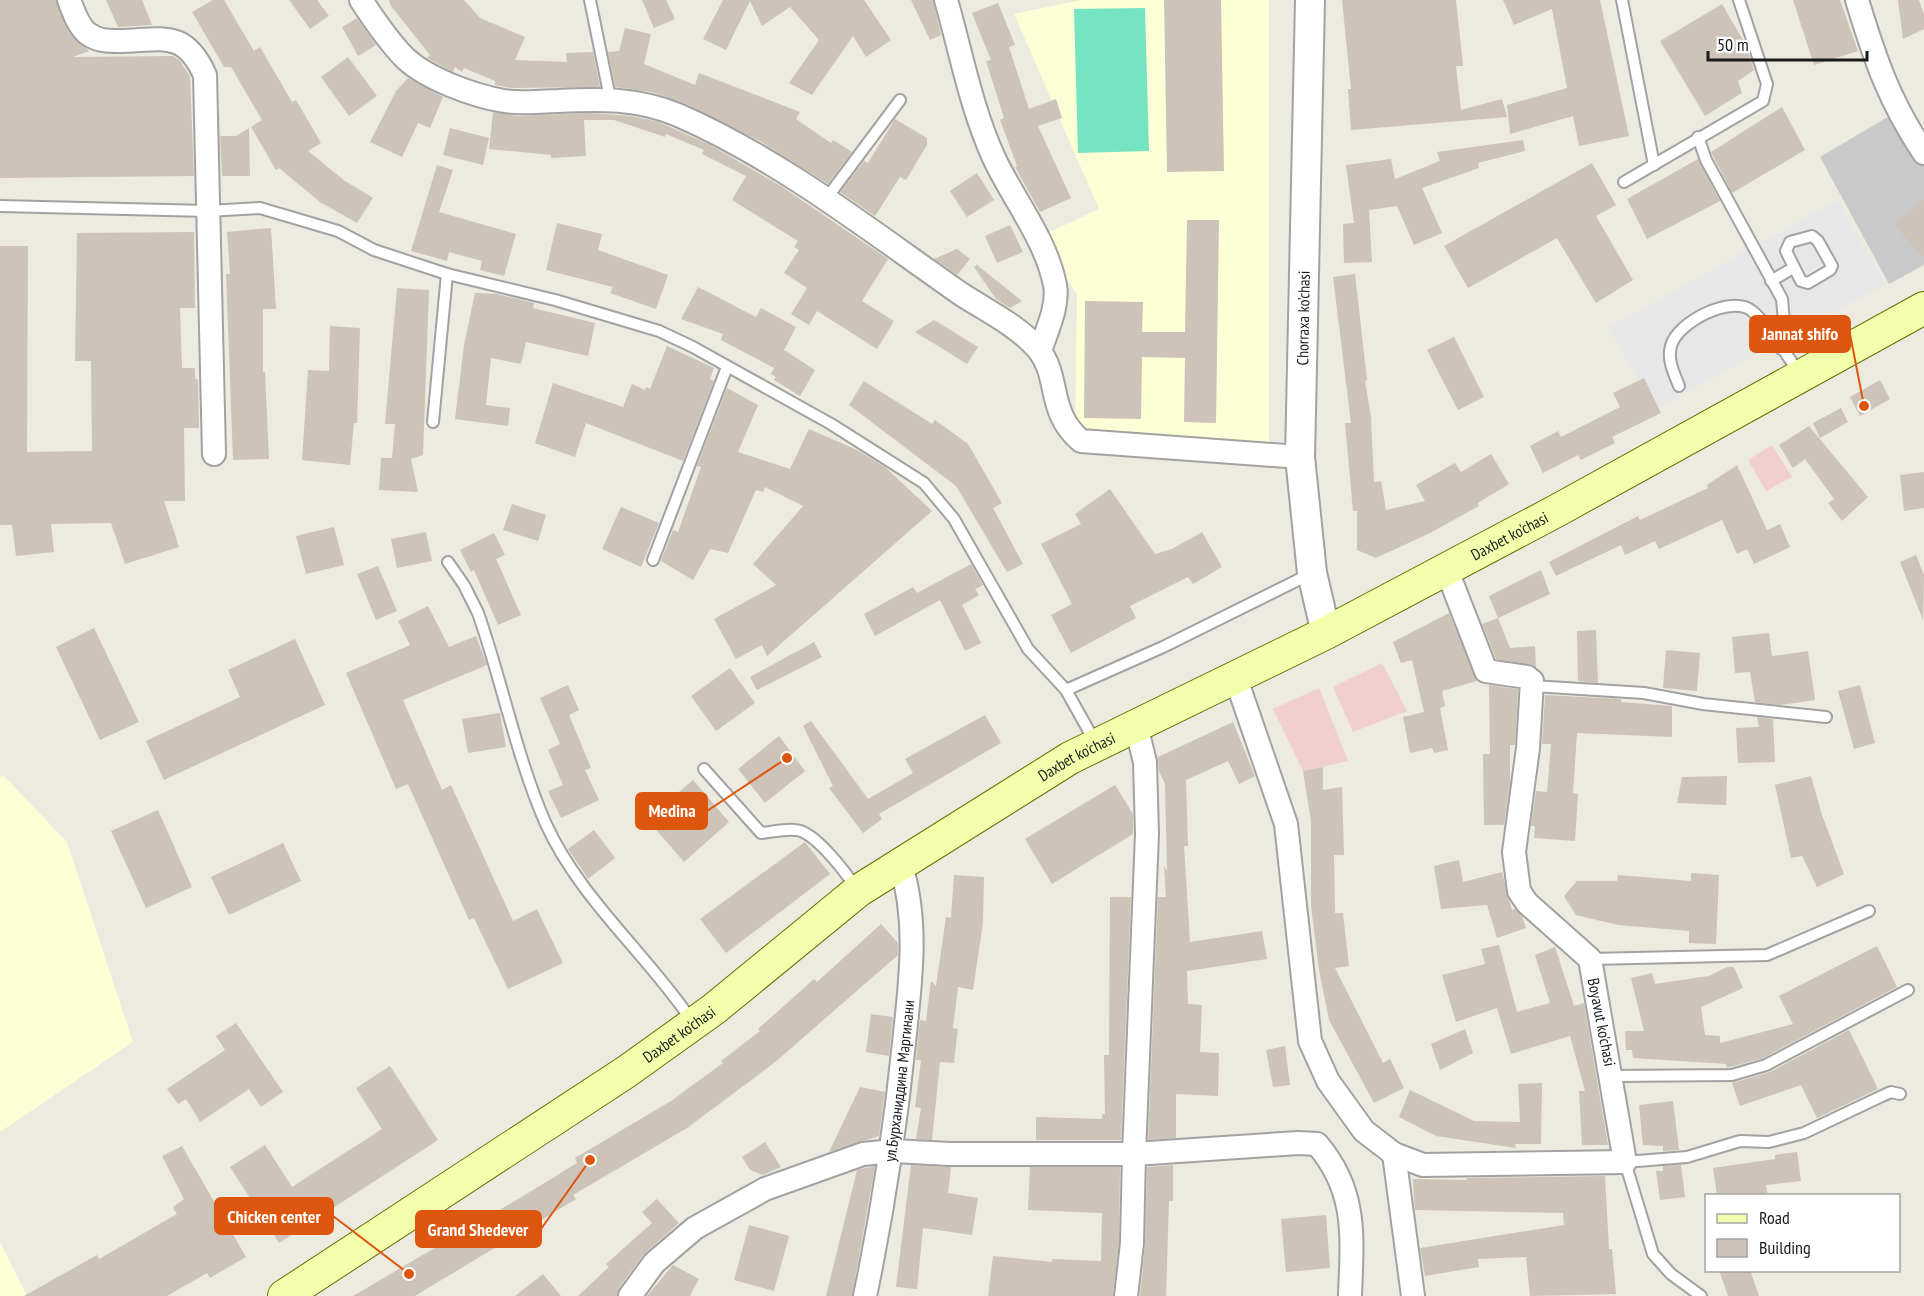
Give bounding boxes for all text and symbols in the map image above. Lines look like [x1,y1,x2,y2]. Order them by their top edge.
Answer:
scale bar [1708,24,1867,62]
text: 50 m [1717,33,1749,56]
street label: Chorraxa ko'chasi [1292,271,1314,365]
callout: Jannat shifo [1750,316,1850,352]
text: Jannat shifo [1761,322,1838,345]
street label: Daxbet ko'chasi [1467,507,1552,564]
street label: Daxbet ko'chasi [1034,728,1118,786]
callout: Medina [636,793,707,829]
text: Medina [648,799,696,822]
street label: Boyavut ko'chasi [1584,976,1620,1068]
street label: ул.Бурханиддина Маргинани [879,999,918,1163]
street label: Daxbet ko'chasi [639,1001,719,1067]
legend [1705,1194,1900,1272]
callout: Chicken center [215,1198,333,1234]
text: Chicken center [227,1205,321,1228]
text: Road [1759,1206,1790,1229]
callout: Grand Shedever [416,1211,541,1247]
text: Grand Shedever [428,1218,529,1241]
text: Building [1759,1236,1811,1259]

